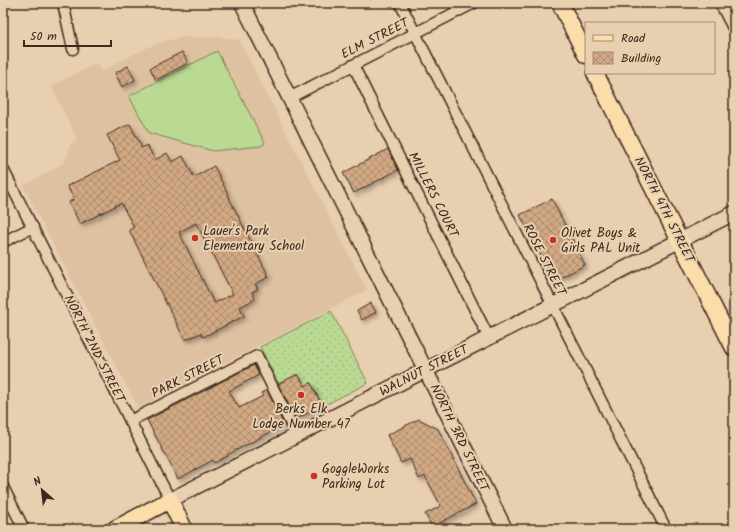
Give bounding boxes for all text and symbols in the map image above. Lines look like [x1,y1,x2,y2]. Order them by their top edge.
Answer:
street label: ELM STREET [337,12,414,65]
scale bar [24,22,111,48]
legend [585,22,715,74]
text: 50 m [30,27,57,46]
text: Road [621,29,646,48]
text: Building [621,49,661,68]
street label: MILLERS COURT [402,148,464,243]
street label: NORTH 4TH STREET [628,153,700,268]
street label: ROSE STREET [517,220,572,301]
place label: Lauer's Park Elementary School [203,221,304,257]
place label: Olivet Boys & Girls PAL Unit [561,223,641,259]
marker: Lauer's Park Elementary School [190,233,200,243]
marker: Olivet Boys & Girls PAL Unit [548,235,558,245]
street label: NORTH 2ND STREET [58,291,131,408]
street label: WALNUT STREET [376,339,473,402]
street label: PARK STREET [148,349,229,404]
street label: NORTH 3RD STREET [424,381,495,496]
marker: Berks Elk Lodge Number 47 [296,390,306,400]
place label: Berks Elk Lodge Number 47 [252,399,351,435]
place label: GoggleWorks Parking Lot [322,459,390,495]
north arrow [22,470,62,510]
marker: GoggleWorks Parking Lot [309,471,319,481]
text: N [30,472,45,492]

